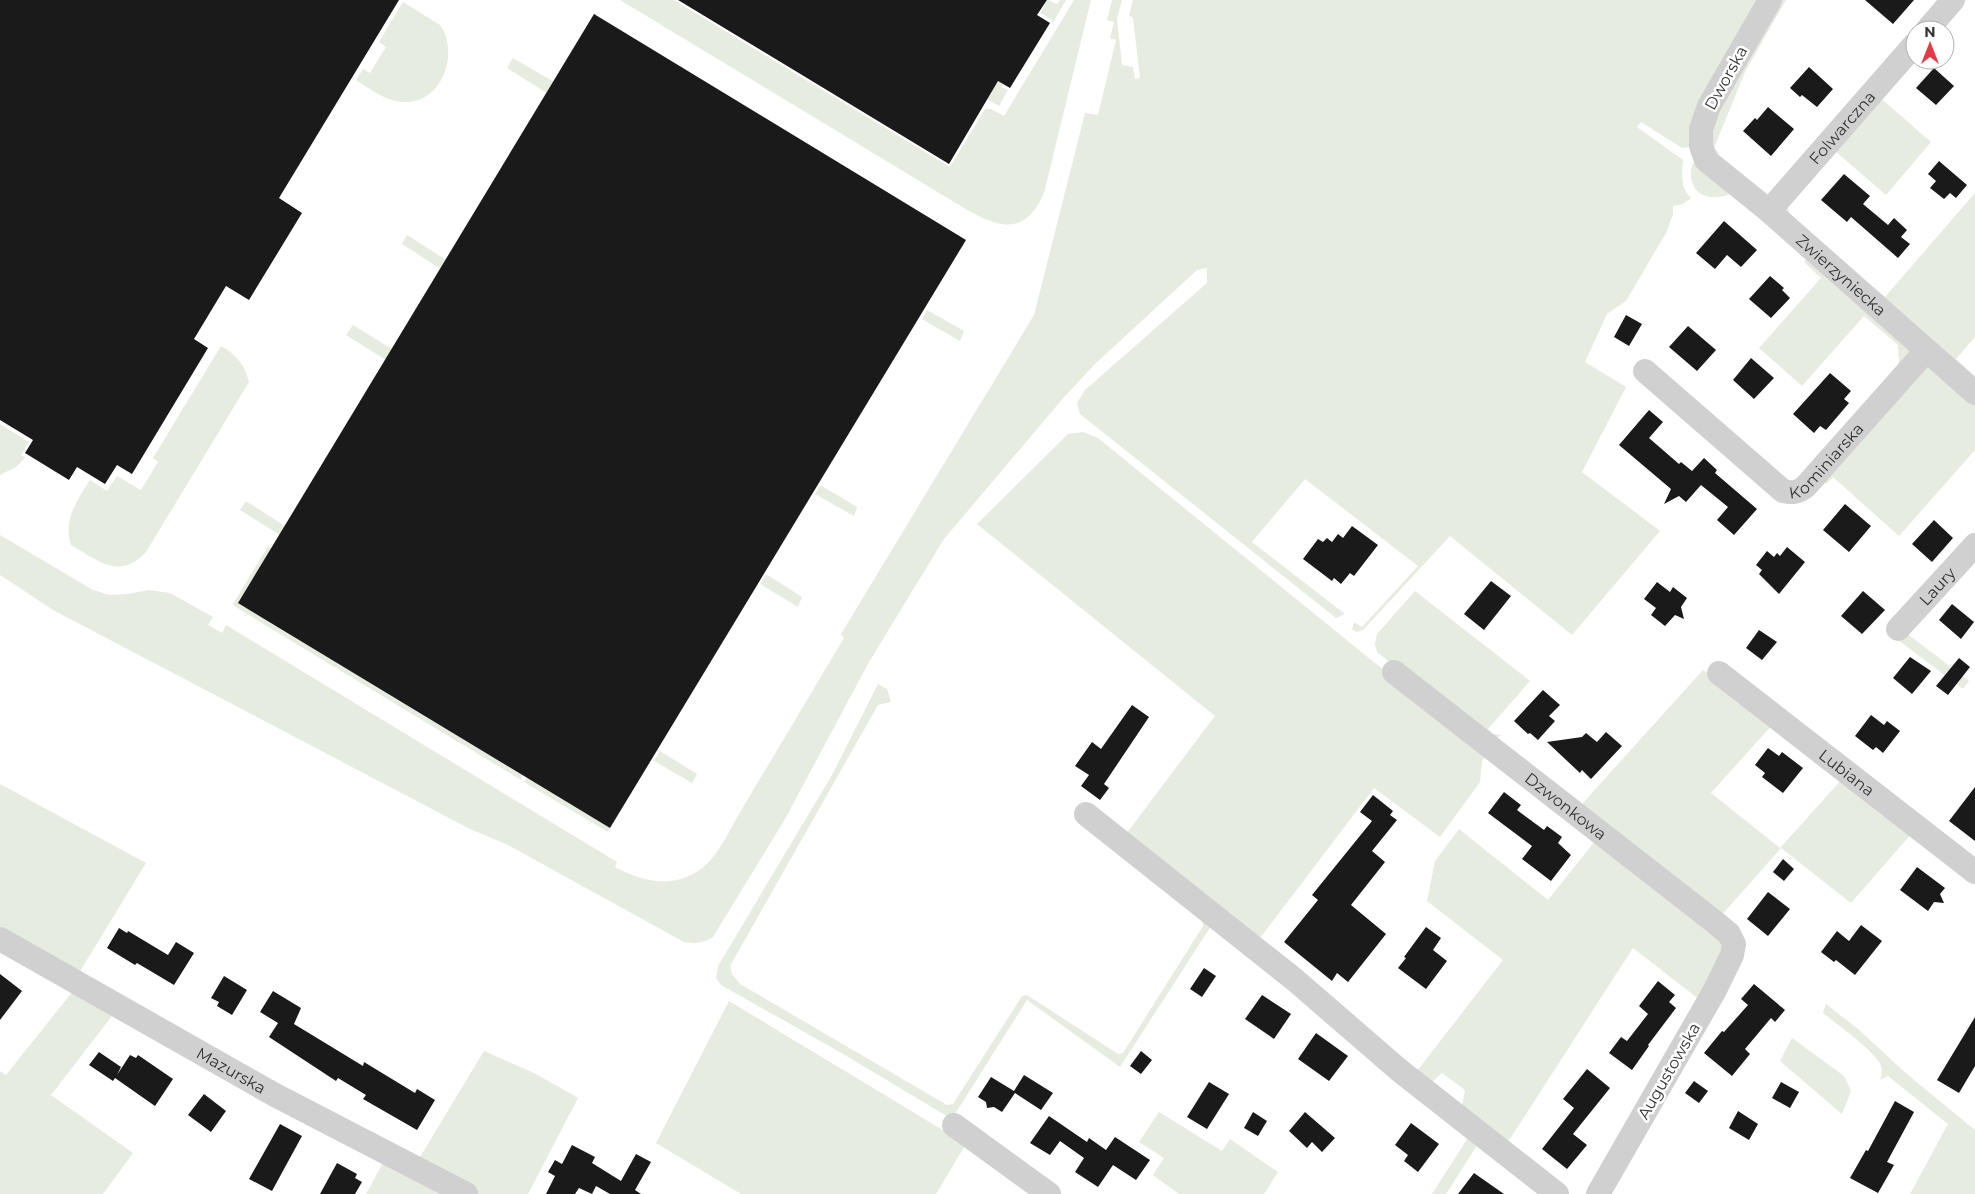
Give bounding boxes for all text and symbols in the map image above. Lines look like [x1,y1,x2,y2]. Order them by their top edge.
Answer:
north arrow [1905,20,1955,70]
text: N [1924,23,1936,41]
street label: Dworska [1701,43,1751,113]
street label: Folwarczna [1805,87,1879,168]
street label: Zwierzyniecka [1792,230,1890,320]
street label: Kominiarska [1788,419,1867,502]
street label: Laury [1915,563,1959,609]
street label: Lubiana [1815,745,1878,800]
street label: Dzwonkowa [1521,768,1611,844]
street label: Augustowska [1634,1019,1704,1123]
street label: Mazurska [193,1043,269,1097]

